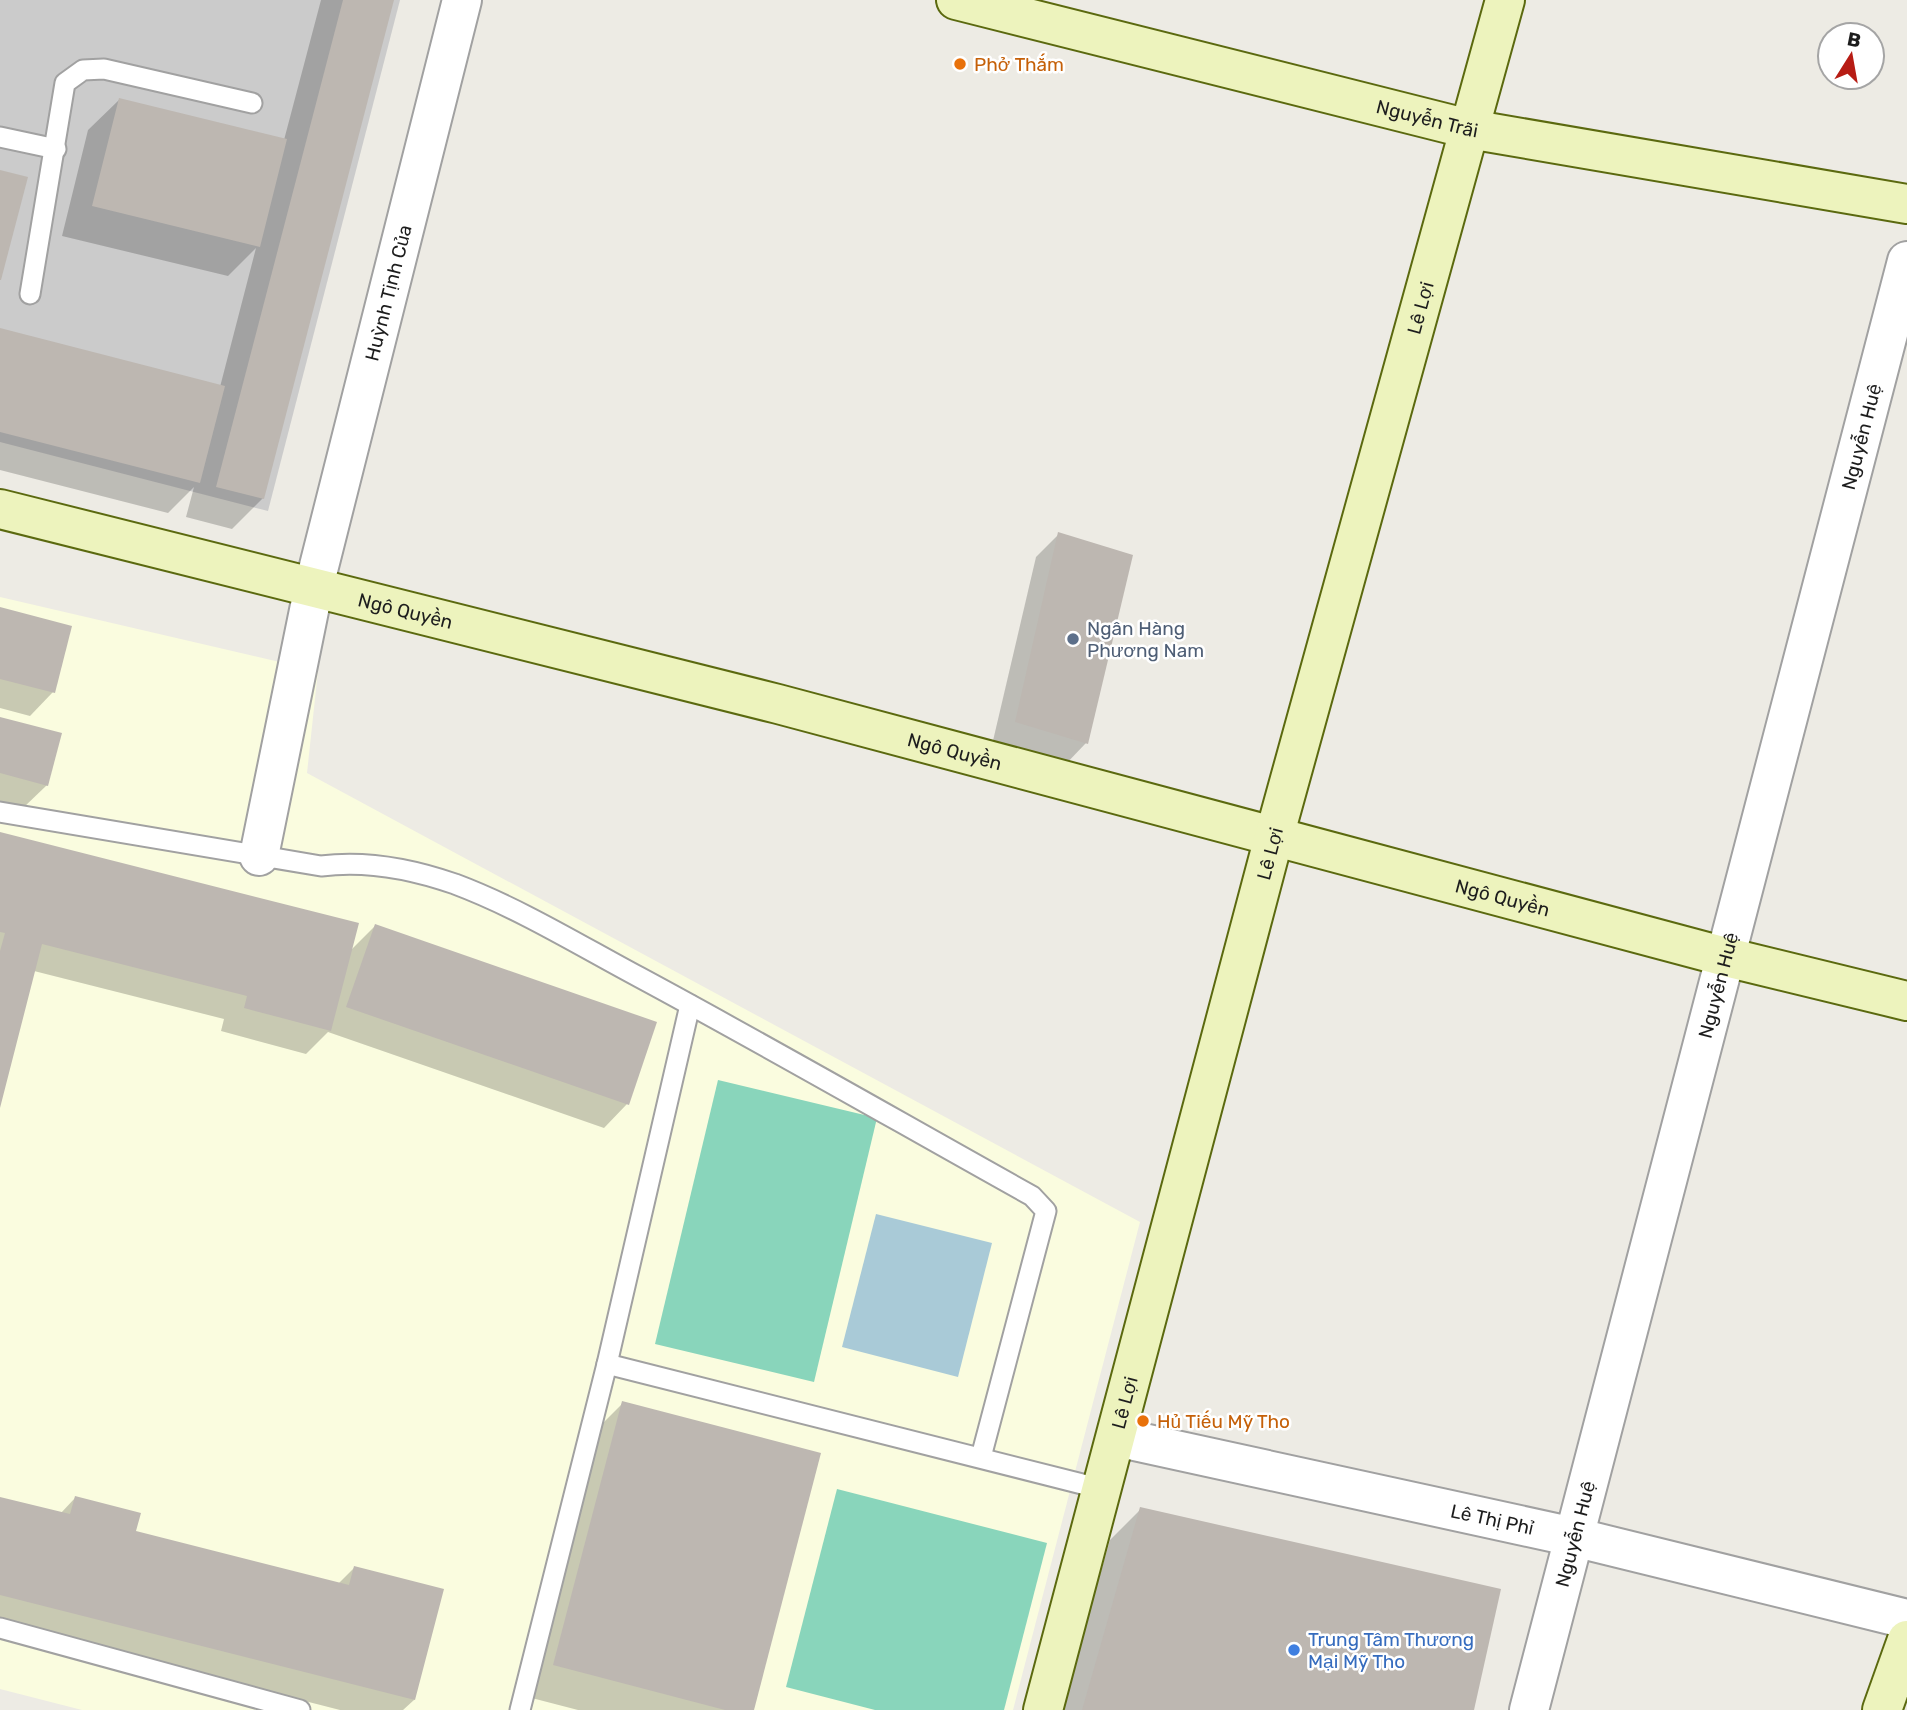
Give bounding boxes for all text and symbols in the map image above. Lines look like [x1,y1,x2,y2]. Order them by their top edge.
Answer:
north arrow [1816,21,1886,91]
text: B [1845,27,1863,52]
place label: Phở Thắm [974,53,1064,76]
marker: Phở Thắm [952,56,968,72]
street label: Nguyễn Trãi [1374,95,1480,142]
street label: Huỳnh Tịnh Của [360,222,417,363]
street label: Lê Lợi [1402,279,1439,337]
street label: Nguyễn Huệ [1837,381,1887,492]
street label: Ngô Quyền [356,588,455,634]
place label: Ngân Hàng Phương Nam [1087,617,1204,662]
marker: Ngân Hàng Phương Nam [1065,631,1081,647]
street label: Ngô Quyền [905,728,1004,775]
street label: Lê Lợi [1252,825,1288,882]
street label: Ngô Quyền [1453,874,1552,921]
street label: Nguyễn Huệ [1694,930,1743,1041]
street label: Lê Lợi [1107,1374,1143,1432]
place label: Hủ Tiếu Mỹ Tho [1157,1410,1290,1433]
marker: Hủ Tiếu Mỹ Tho [1135,1413,1151,1429]
street label: Nguyễn Huệ [1551,1479,1600,1589]
street label: Lê Thị Phỉ [1448,1499,1536,1540]
place label: Trung Tâm Thương Mại Mỹ Tho [1308,1628,1474,1673]
marker: Trung Tâm Thương Mại Mỹ Tho [1286,1642,1302,1658]

